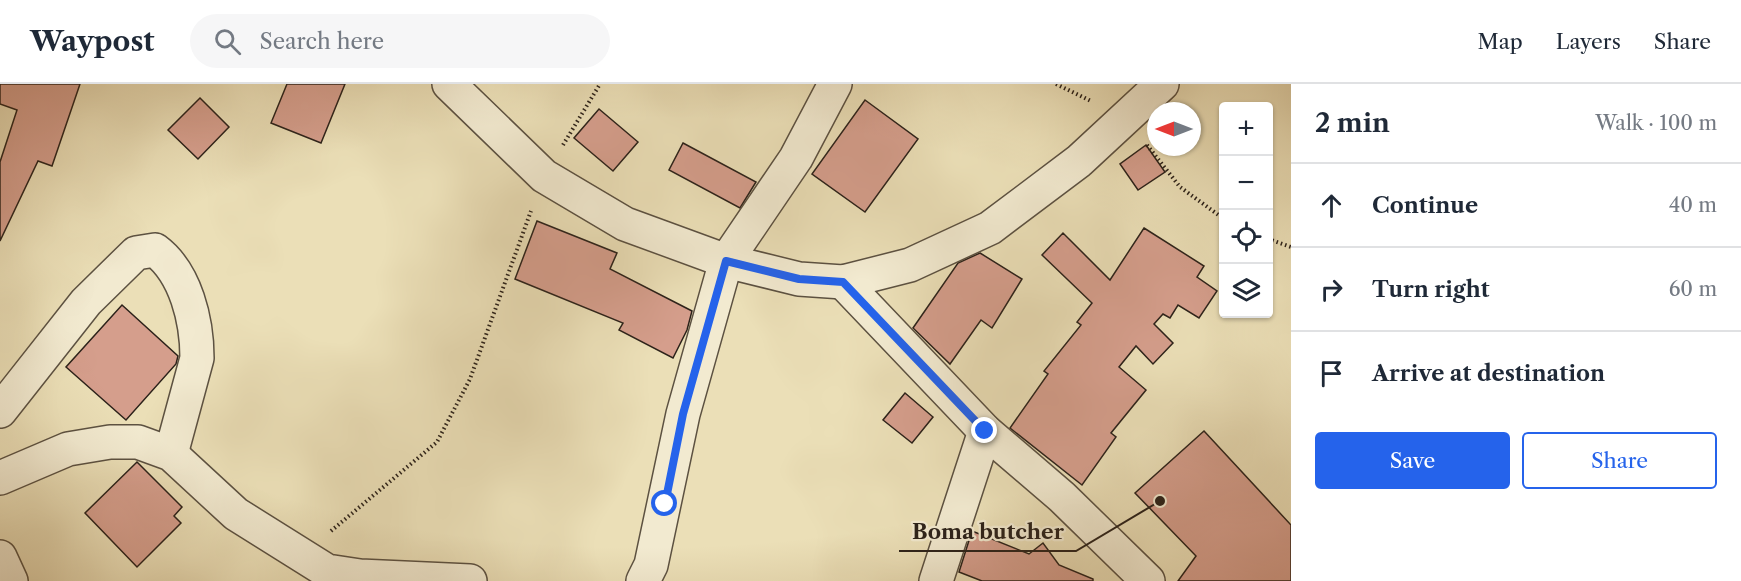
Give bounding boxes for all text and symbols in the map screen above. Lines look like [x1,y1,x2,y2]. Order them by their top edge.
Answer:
search box [190,14,610,68]
text: Waypost [30,24,154,58]
icon: search [211,25,244,58]
text: Search here [259,28,384,55]
text: Map [1478,29,1523,54]
text: Layers [1556,29,1621,54]
text: Share [1654,29,1711,54]
north arrow [1147,102,1201,156]
map controls [1219,102,1273,318]
button: + [1219,102,1273,156]
text: 2 min [1315,107,1390,139]
text: Walk · 100 m [1595,111,1717,135]
button: − [1219,156,1273,210]
icon: ahead [1315,189,1348,222]
text: Continue [1372,192,1478,219]
text: 40 m [1669,193,1717,217]
button: locate [1219,210,1273,264]
button: layers [1219,264,1273,318]
icon: right [1315,273,1348,306]
text: Turn right [1372,276,1490,303]
text: 60 m [1669,277,1717,301]
icon: arrive [1315,357,1348,390]
text: Arrive at destination [1372,360,1605,387]
route end [971,417,997,443]
button: Save [1315,432,1510,489]
button: Share [1522,432,1717,489]
route start [651,490,677,516]
callout: Boma butcher [899,512,1076,551]
text: Boma butcher [912,519,1065,544]

